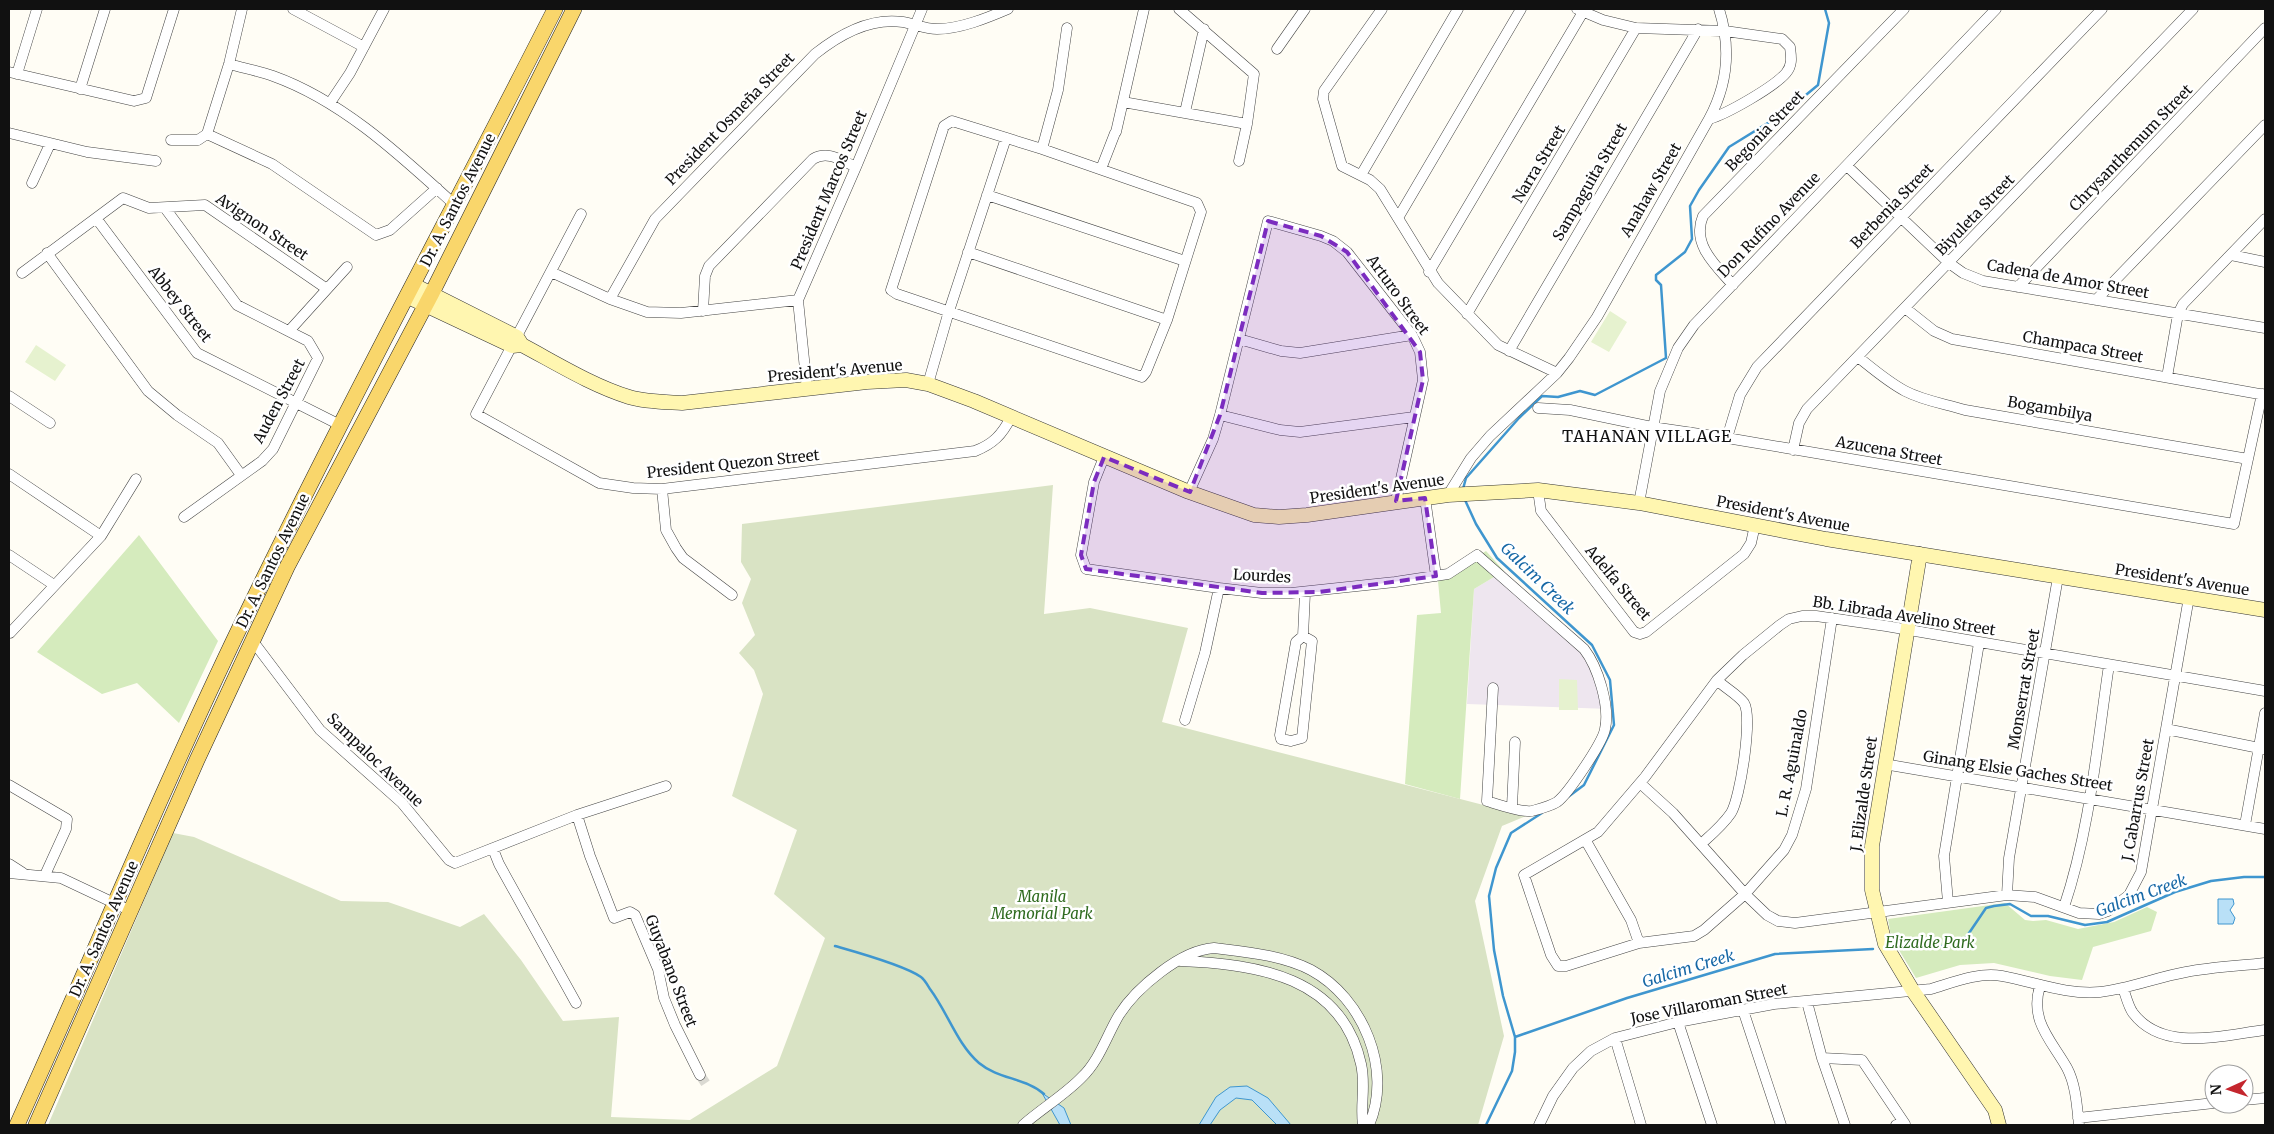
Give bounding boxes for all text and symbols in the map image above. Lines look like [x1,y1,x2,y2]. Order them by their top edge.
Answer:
street label: President Osmeña Street [661,48,798,189]
street label: Chrysanthemum Street [2065,80,2196,215]
street label: Begonia Street [1721,86,1808,175]
street label: President Marcos Street [786,107,871,272]
street label: Sampaguita Street [1548,119,1631,244]
street label: Narra Street [1508,121,1569,206]
street label: Dr. A. Santos Avenue [416,130,500,270]
street label: Anahaw Street [1615,139,1685,241]
street label: Berbenia Street [1846,159,1937,252]
street label: Don Rufino Avenue [1714,168,1824,281]
street label: Biyuleta Street [1931,170,2018,259]
street label: Avignon Street [212,188,312,265]
street label: Arturo Street [1362,250,1434,338]
street label: Cadena de Amor Street [1985,255,2151,302]
street label: Abbey Street [144,261,216,346]
street label: Champaca Street [2021,327,2145,366]
street label: Auden Street [248,355,309,447]
street label: President's Avenue [767,355,903,386]
street label: Bogambilya [2006,392,2094,425]
district label: TAHANAN VILLAGE [1562,426,1732,446]
street label: Azucena Street [1833,432,1944,469]
street label: President Quezon Street [646,445,820,482]
street label: President's Avenue [1309,470,1445,507]
street label: Dr. A. Santos Avenue [232,490,313,631]
street label: President's Avenue [1715,491,1852,536]
water label: Galcim Creek [1497,538,1579,618]
street label: Adelfa Street [1581,540,1655,624]
street label: President's Avenue [2114,560,2251,600]
street label: Lourdes [1232,564,1292,587]
street label: Bb. Librada Avelino Street [1811,592,1997,639]
street label: Monserrat Street [2004,627,2044,751]
street label: L. R. Aguinaldo [1772,707,1811,818]
street label: Sampaloc Avenue [323,709,428,811]
street label: J. Elizalde Street [1846,735,1881,854]
street label: J. Cabarrus Street [2117,737,2158,864]
street label: Ginang Elsie Gaches Street [1922,746,2114,795]
street label: Dr. A. Santos Avenue [65,858,142,1000]
water label: Galcim Creek [2093,869,2189,921]
park label: Manila Memorial Park [990,887,1094,923]
street label: Guyabano Street [641,912,702,1030]
park label: Elizalde Park [1885,933,1975,952]
water label: Galcim Creek [1640,944,1737,991]
street label: Jose Villaroman Street [1628,979,1789,1028]
north arrow [2204,1064,2254,1114]
text: N [2207,1084,2225,1096]

